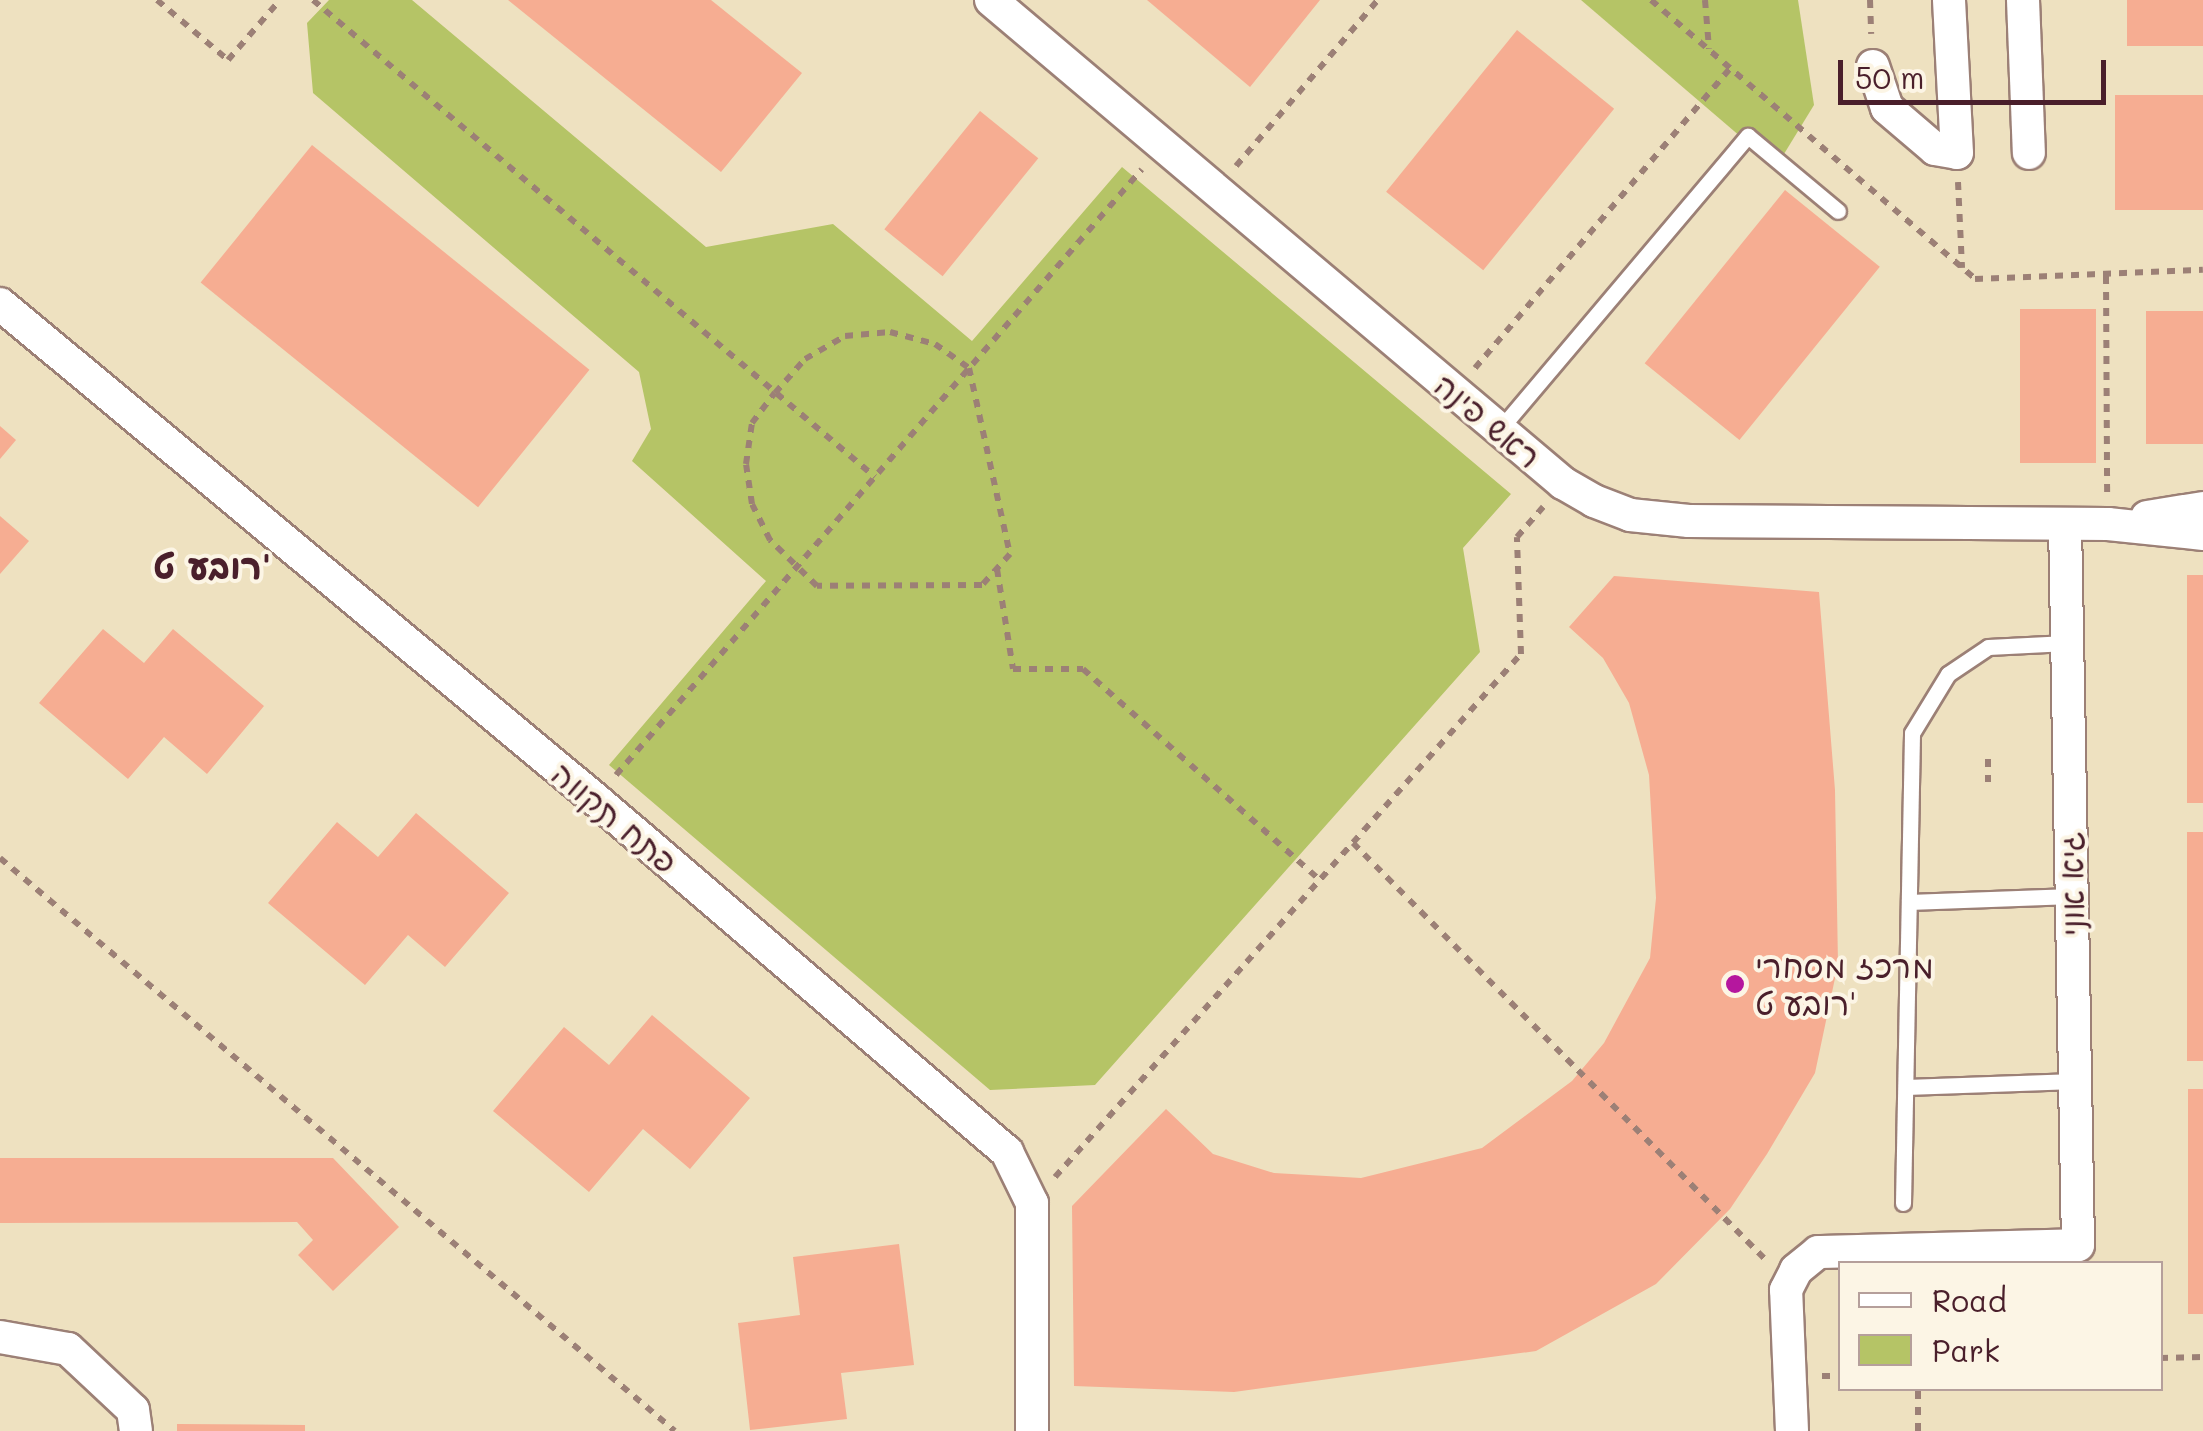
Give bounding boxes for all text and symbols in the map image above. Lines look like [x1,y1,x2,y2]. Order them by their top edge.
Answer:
scale bar [1843,40,2110,102]
text: 50 m [1855,57,1925,97]
street label: ראש פינה [1427,365,1549,475]
district label: רובע ט' [153,544,271,586]
street label: פתח תקווה [544,753,686,881]
street label: גיא אוני [2051,831,2091,937]
place label: מרכז מסחרי רובע ט' [1755,947,1934,1022]
marker: מרכז מסחרי רובע ט' [1724,973,1746,995]
legend [1838,1261,2163,1391]
text: Road [1932,1280,2007,1320]
text: Park [1932,1330,2000,1370]

